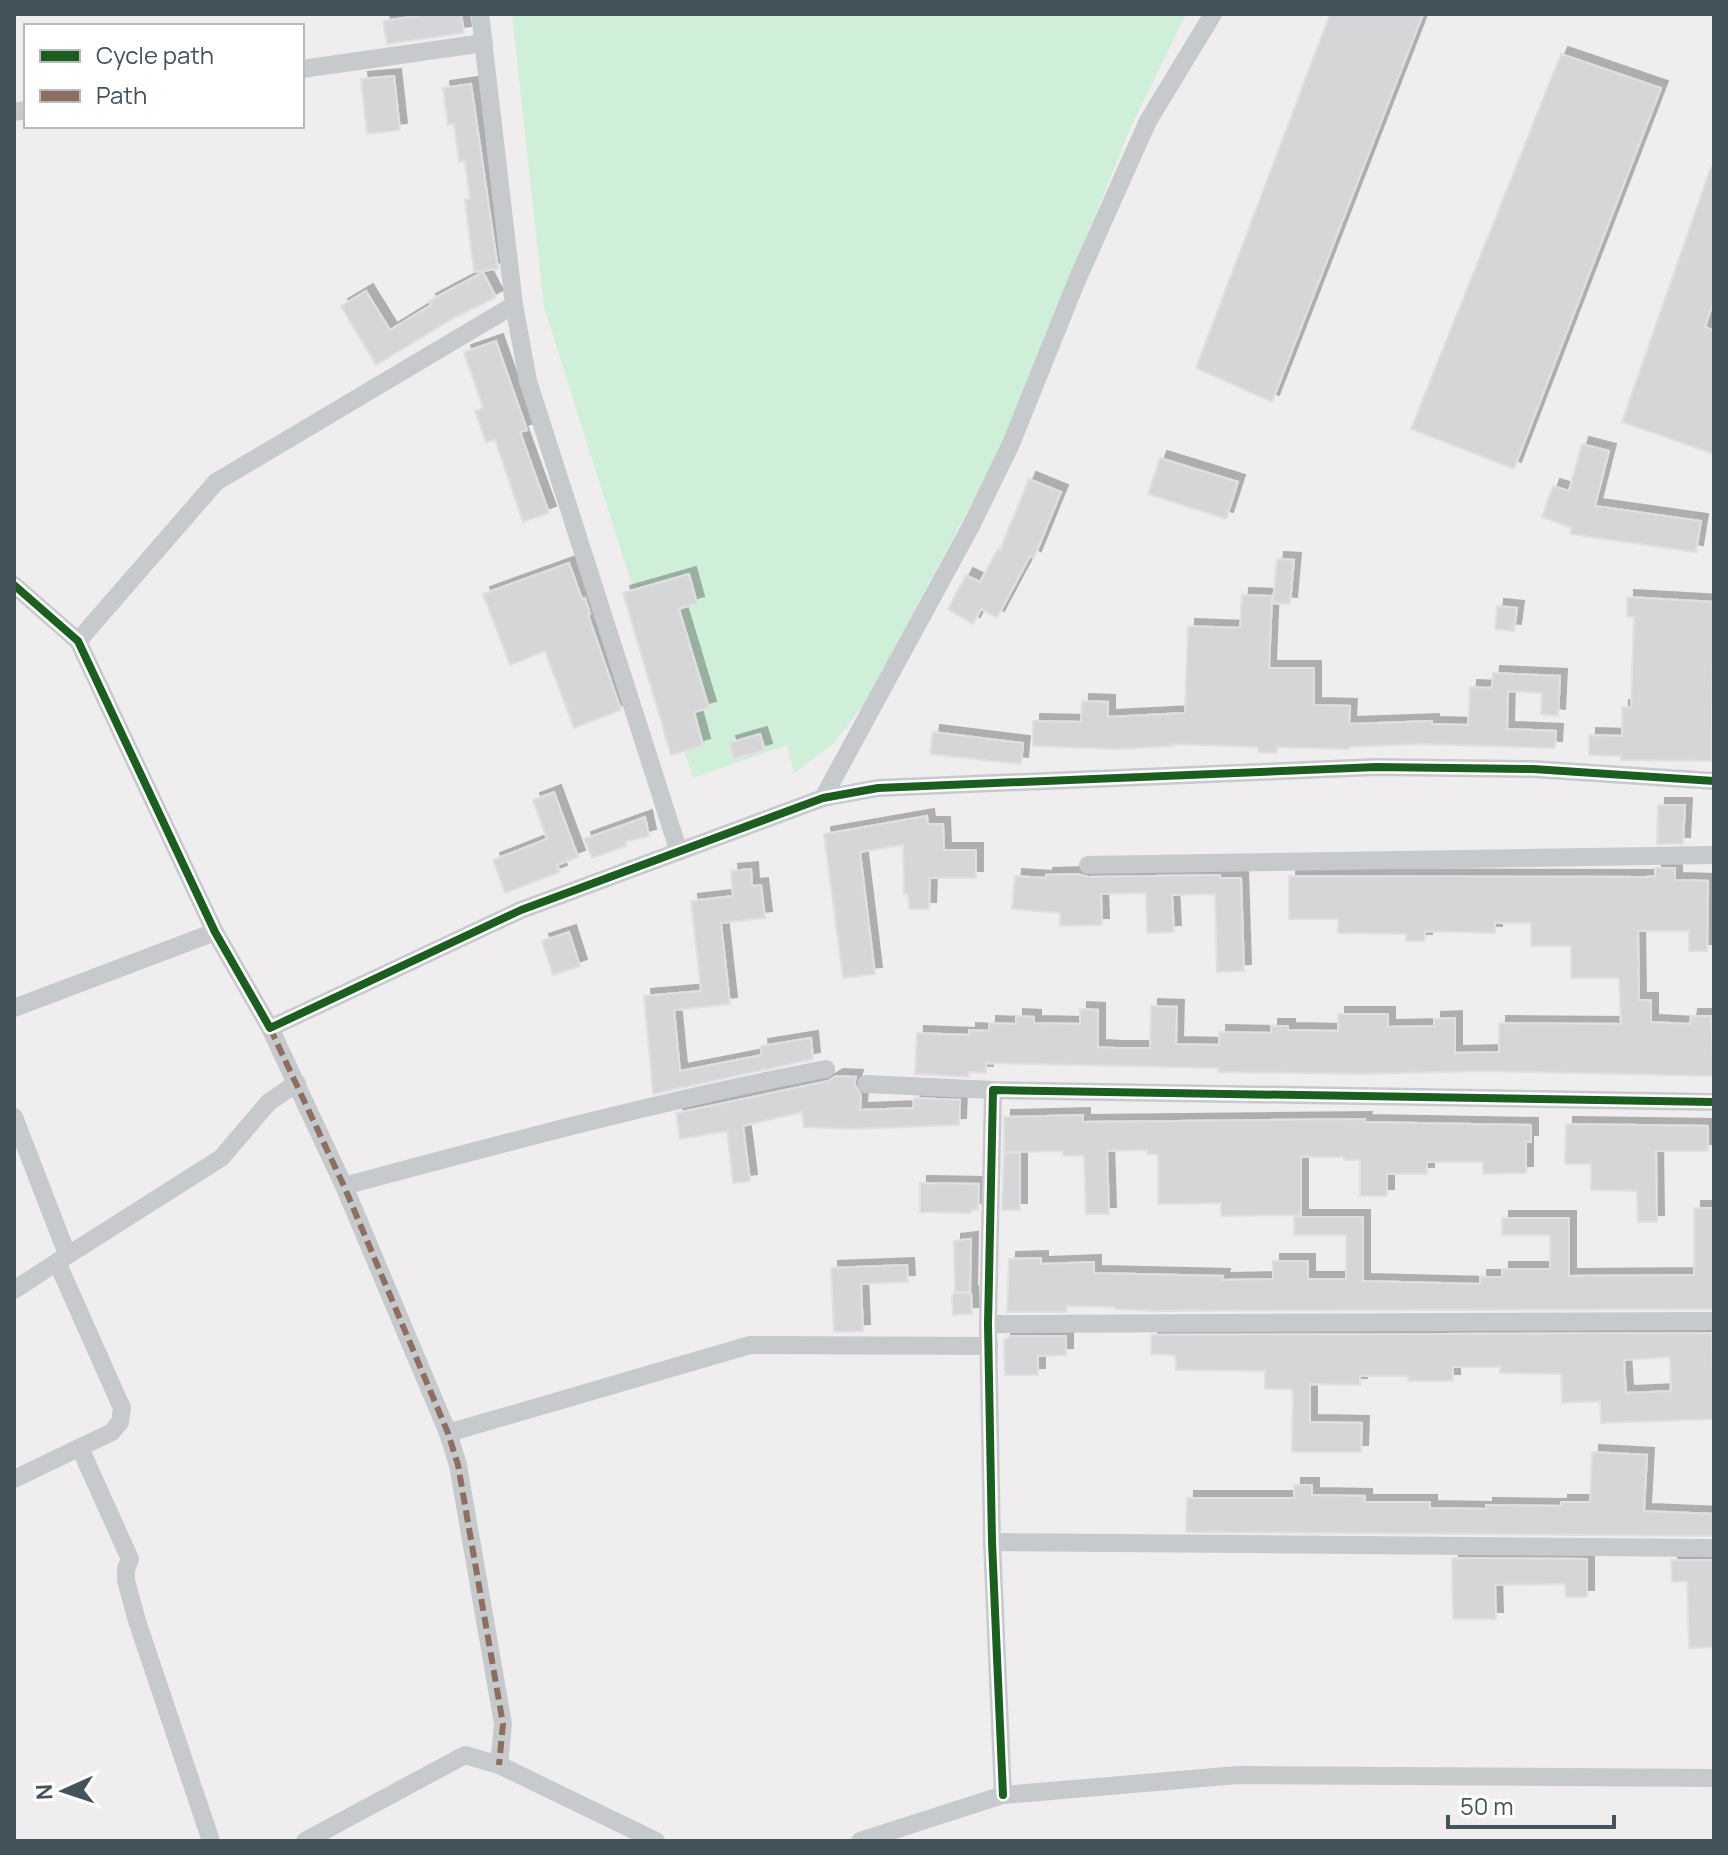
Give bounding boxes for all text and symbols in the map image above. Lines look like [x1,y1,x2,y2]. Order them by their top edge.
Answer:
legend [24,24,304,128]
text: Cycle path [96,38,214,71]
text: Path [96,78,147,111]
north arrow [24,1751,104,1831]
scale bar [1448,1779,1614,1829]
text: N [29,1783,59,1801]
text: 50 m [1460,1789,1514,1822]

